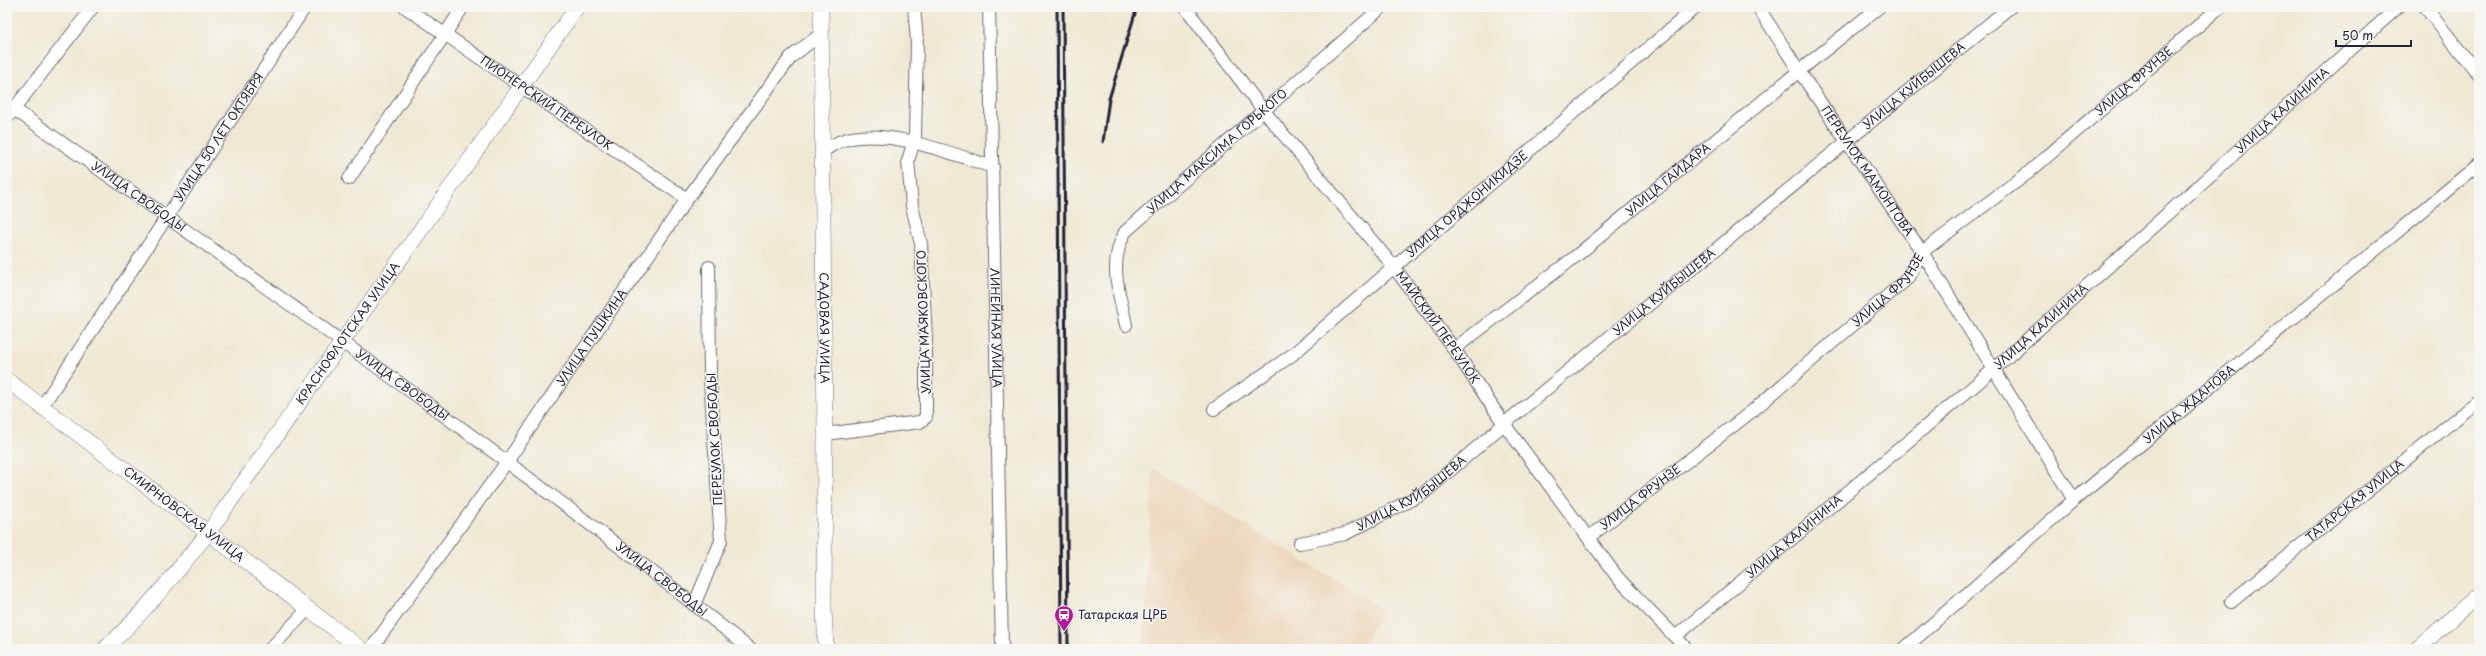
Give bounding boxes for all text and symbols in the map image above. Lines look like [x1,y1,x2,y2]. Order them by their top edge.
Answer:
scale bar [2336,22,2411,48]
text: 50 m [2342,26,2373,44]
street label: УЛИЦА КУЙБЫШЕВА [1858,37,1969,133]
street label: УЛИЦА ФРУНЗЕ [2091,42,2176,119]
street label: ПИОНЕРСКИЙ ПЕРЕУЛОК [477,51,617,154]
street label: УЛИЦА КАЛИНИНА [2231,63,2333,157]
street label: УЛИЦА 50 ЛЕТ ОКТЯБРЯ [169,69,267,205]
street label: УЛИЦА МАКСИМА ГОРЬКОГО [1142,84,1291,217]
street label: ПЕРЕУЛОК МАМОНТОВА [1817,102,1919,239]
street label: УЛИЦА ГАЙДАРА [1621,138,1714,220]
street label: УЛИЦА ОРДЖОНИКИДЗЕ [1402,146,1531,261]
street label: УЛИЦА СВОБОДЫ [88,156,190,236]
street label: УЛИЦА КУЙБЫШЕВА [1608,243,1719,339]
street label: УЛИЦА ФРУНЗЕ [1848,249,1928,330]
street label: УЛИЦА МАЯКОВСКОГО [911,250,935,394]
street label: КРАСНОФЛОТСКАЯ УЛИЦА [291,258,404,408]
street label: МАЙСКИЙ ПЕРЕУЛОК [1392,267,1485,387]
street label: ЛИНЕЙНАЯ УЛИЦА [986,268,1007,388]
street label: САДОВАЯ УЛИЦА [815,272,835,384]
street label: УЛИЦА КАЛИНИНА [1990,279,2092,373]
street label: УЛИЦА ПУШКИНА [551,285,631,389]
street label: УЛИЦА СВОБОДЫ [352,344,453,424]
street label: УЛИЦА ЖДАНОВА [2139,360,2239,447]
street label: ПЕРЕУЛОК СВОБОДЫ [702,372,726,506]
street label: УЛИЦА КУЙБЫШЕВА [1353,450,1470,535]
street label: ТАТАРСКАЯ УЛИЦА [2301,455,2407,546]
street label: УЛИЦА ФРУНЗЕ [1596,459,1684,534]
street label: СМИРНОВСКАЯ УЛИЦА [120,462,249,565]
street label: УЛИЦА КАЛИНИНА [1742,490,1846,582]
street label: УЛИЦА СВОБОДЫ [613,537,712,620]
station icon: Татарская ЦРБ [1053,604,1075,632]
place label: Татарская ЦРБ [1078,605,1167,623]

